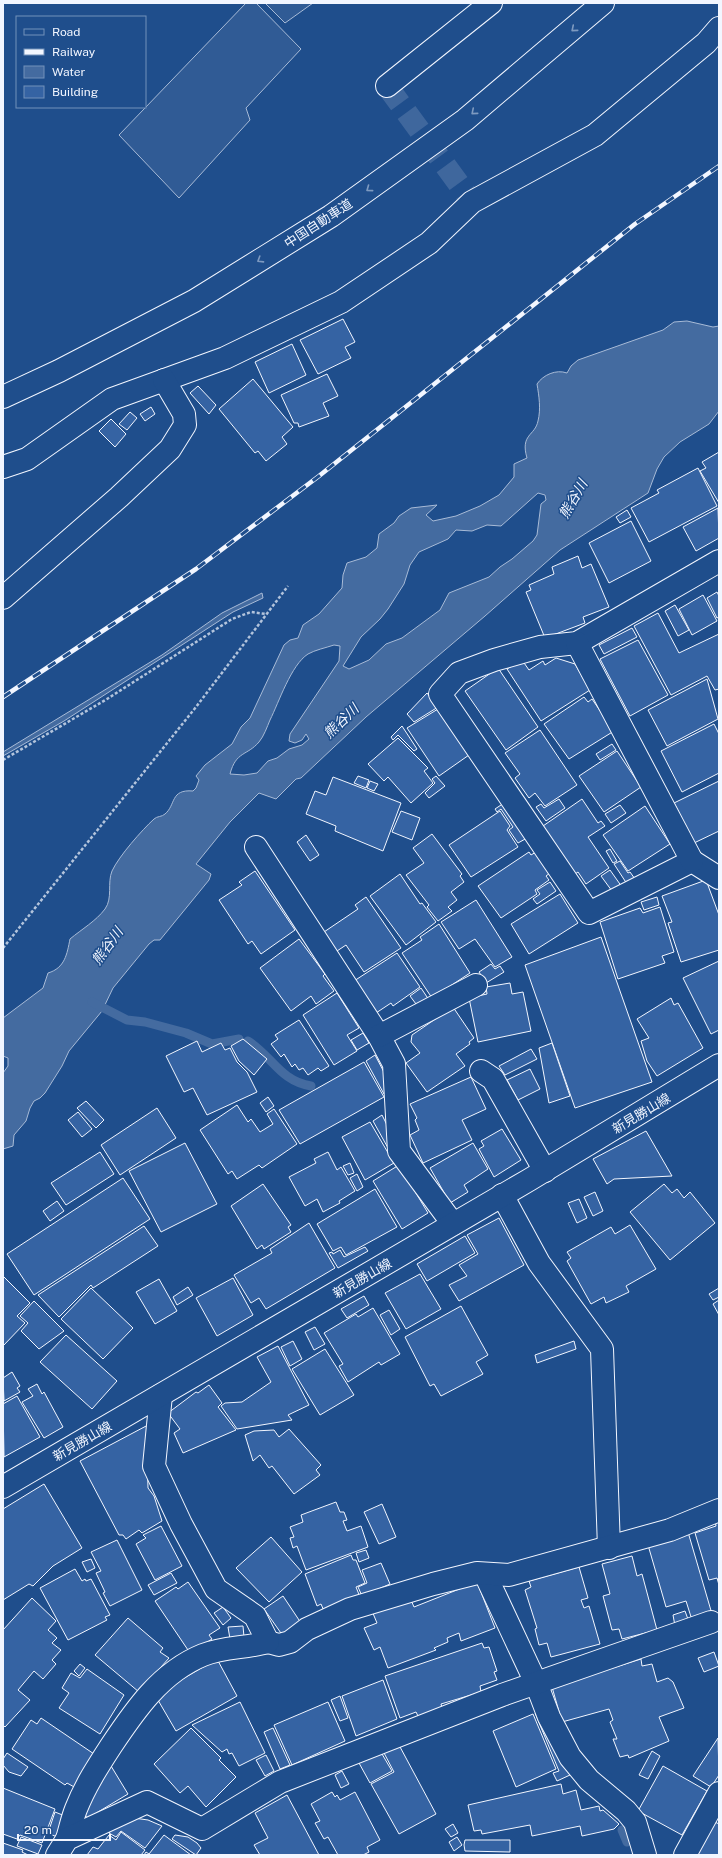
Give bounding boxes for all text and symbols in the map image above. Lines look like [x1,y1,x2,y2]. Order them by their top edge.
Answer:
legend [16,16,146,108]
one-way arrow [571,24,578,31]
text: Road [52,25,80,39]
text: Railway [52,45,96,59]
text: Water [52,65,86,79]
text: Building [52,85,98,99]
one-way arrow [471,108,479,115]
one-way arrow [366,184,373,192]
street label: 中国自動車道 [281,196,355,251]
one-way arrow [257,255,264,263]
water label: 熊谷川 [556,475,591,521]
water label: 熊谷川 [320,699,363,741]
water label: 熊谷川 [88,923,127,968]
street label: 新見勝山線 [610,1090,673,1137]
street label: 新見勝山線 [330,1256,394,1301]
street label: 新見勝山線 [50,1419,114,1464]
scale bar [18,1816,110,1842]
text: 20 m [24,1823,52,1837]

